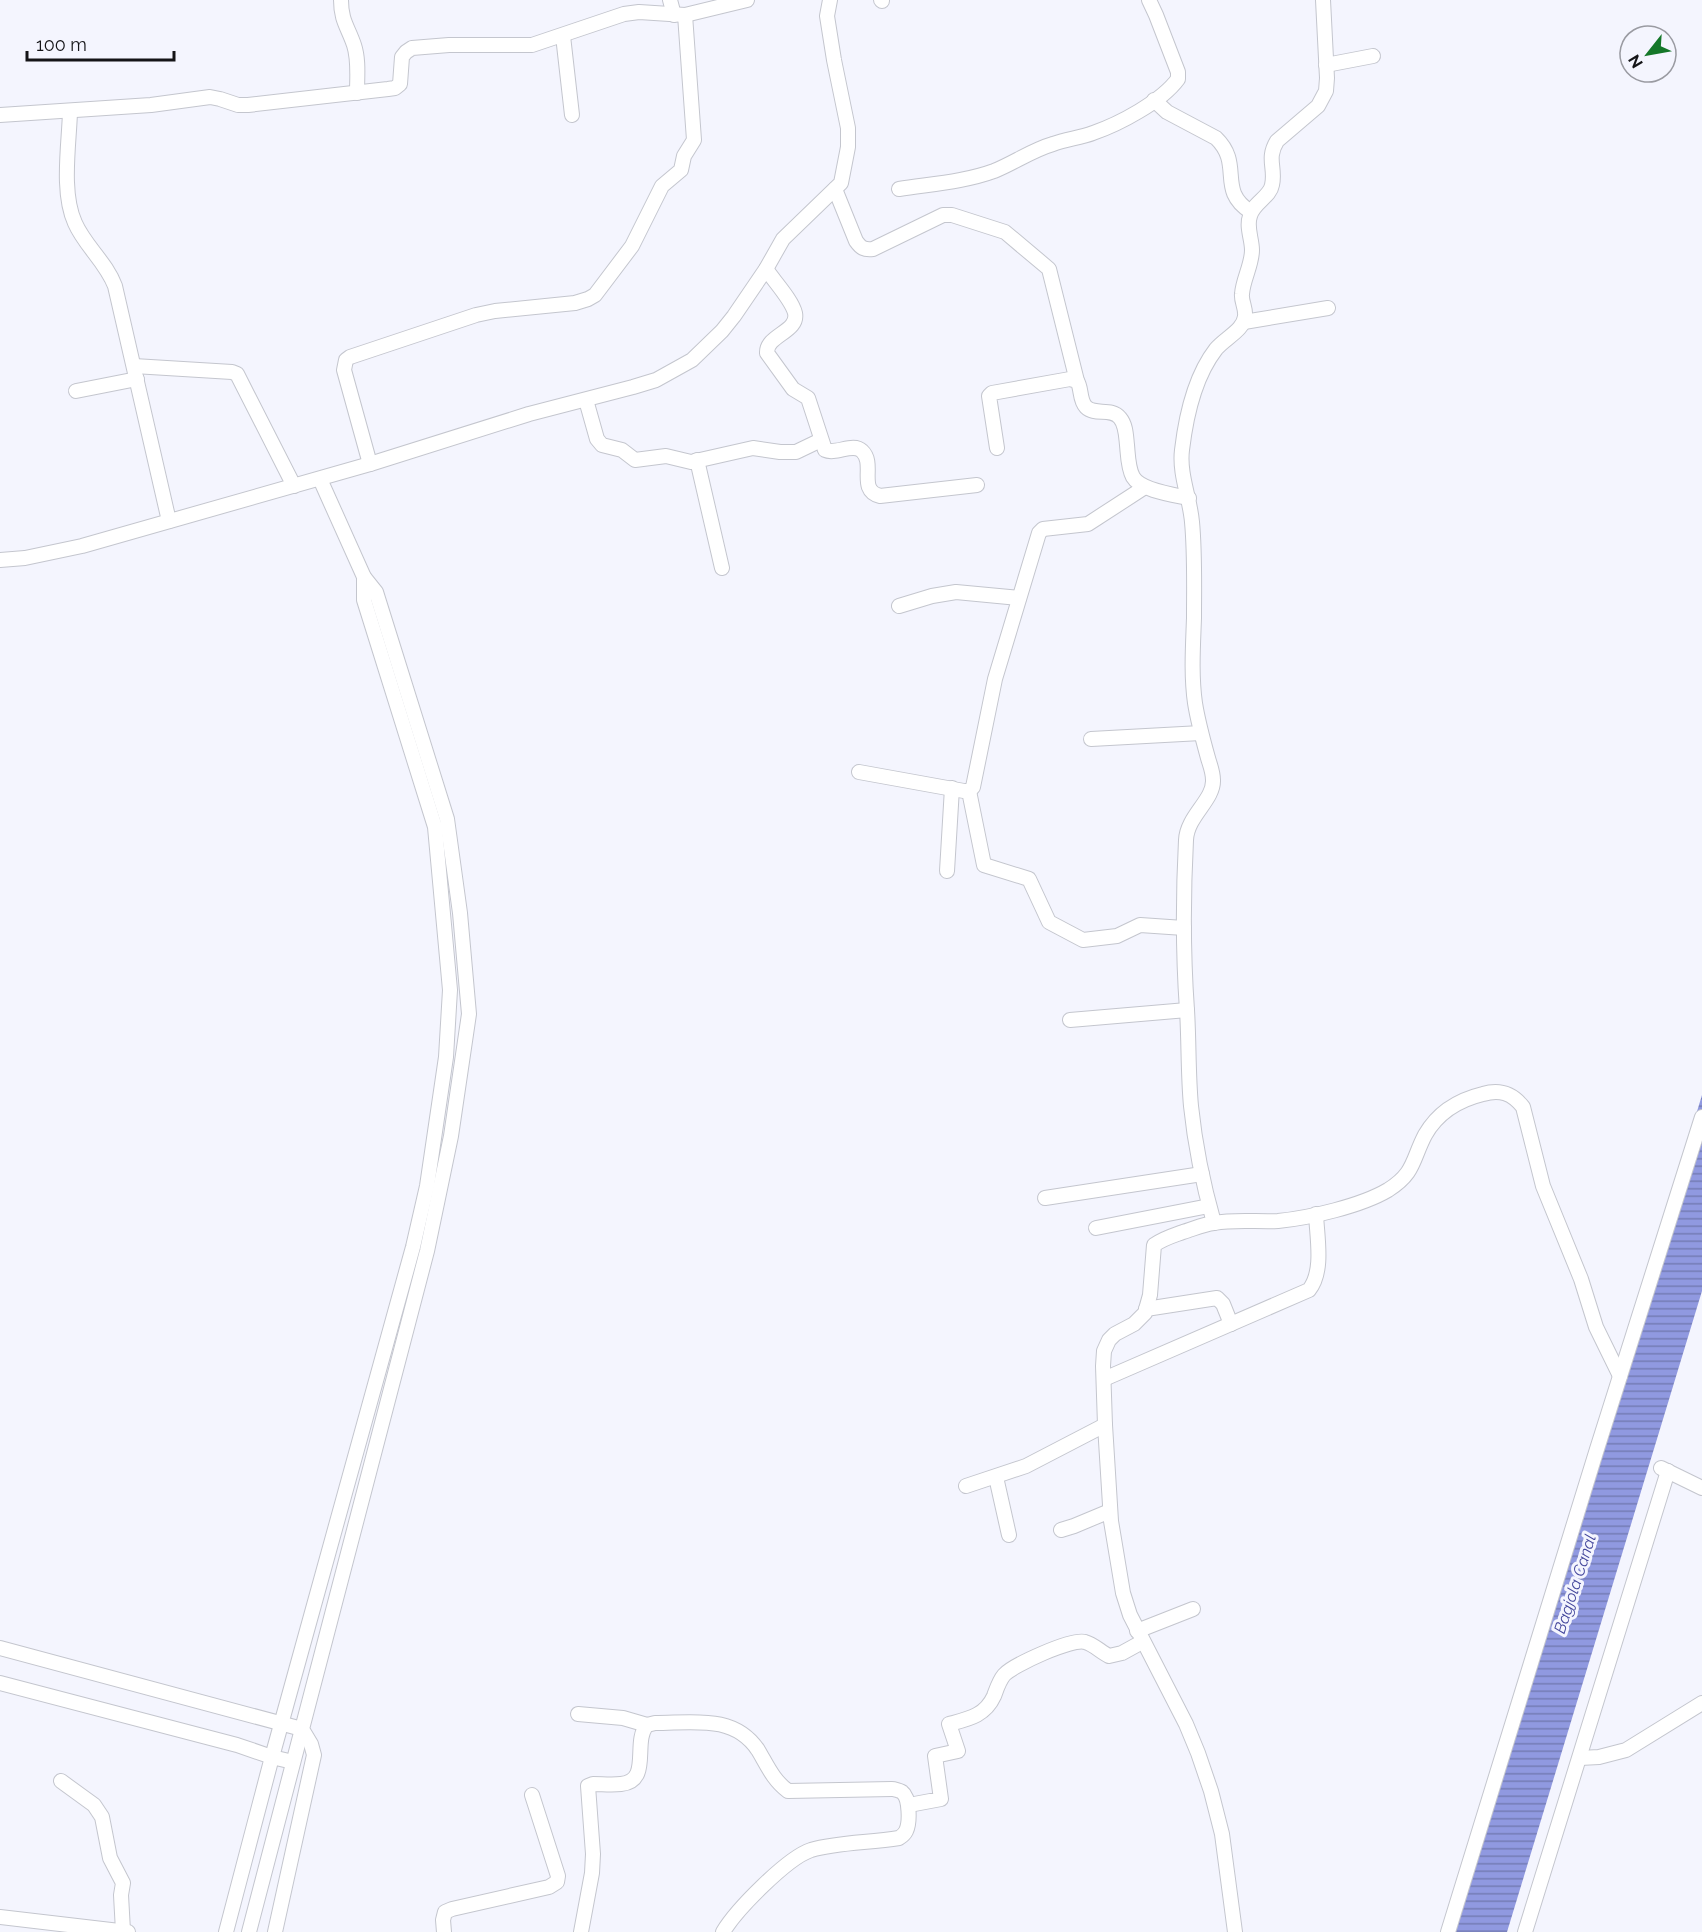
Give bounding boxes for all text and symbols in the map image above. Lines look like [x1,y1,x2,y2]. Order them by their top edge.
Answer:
scale bar [27,24,174,62]
north arrow [1618,24,1678,84]
text: 100 m [36,34,87,55]
text: N [1624,51,1647,72]
water label: Bagjola Canal [1550,1532,1600,1636]

